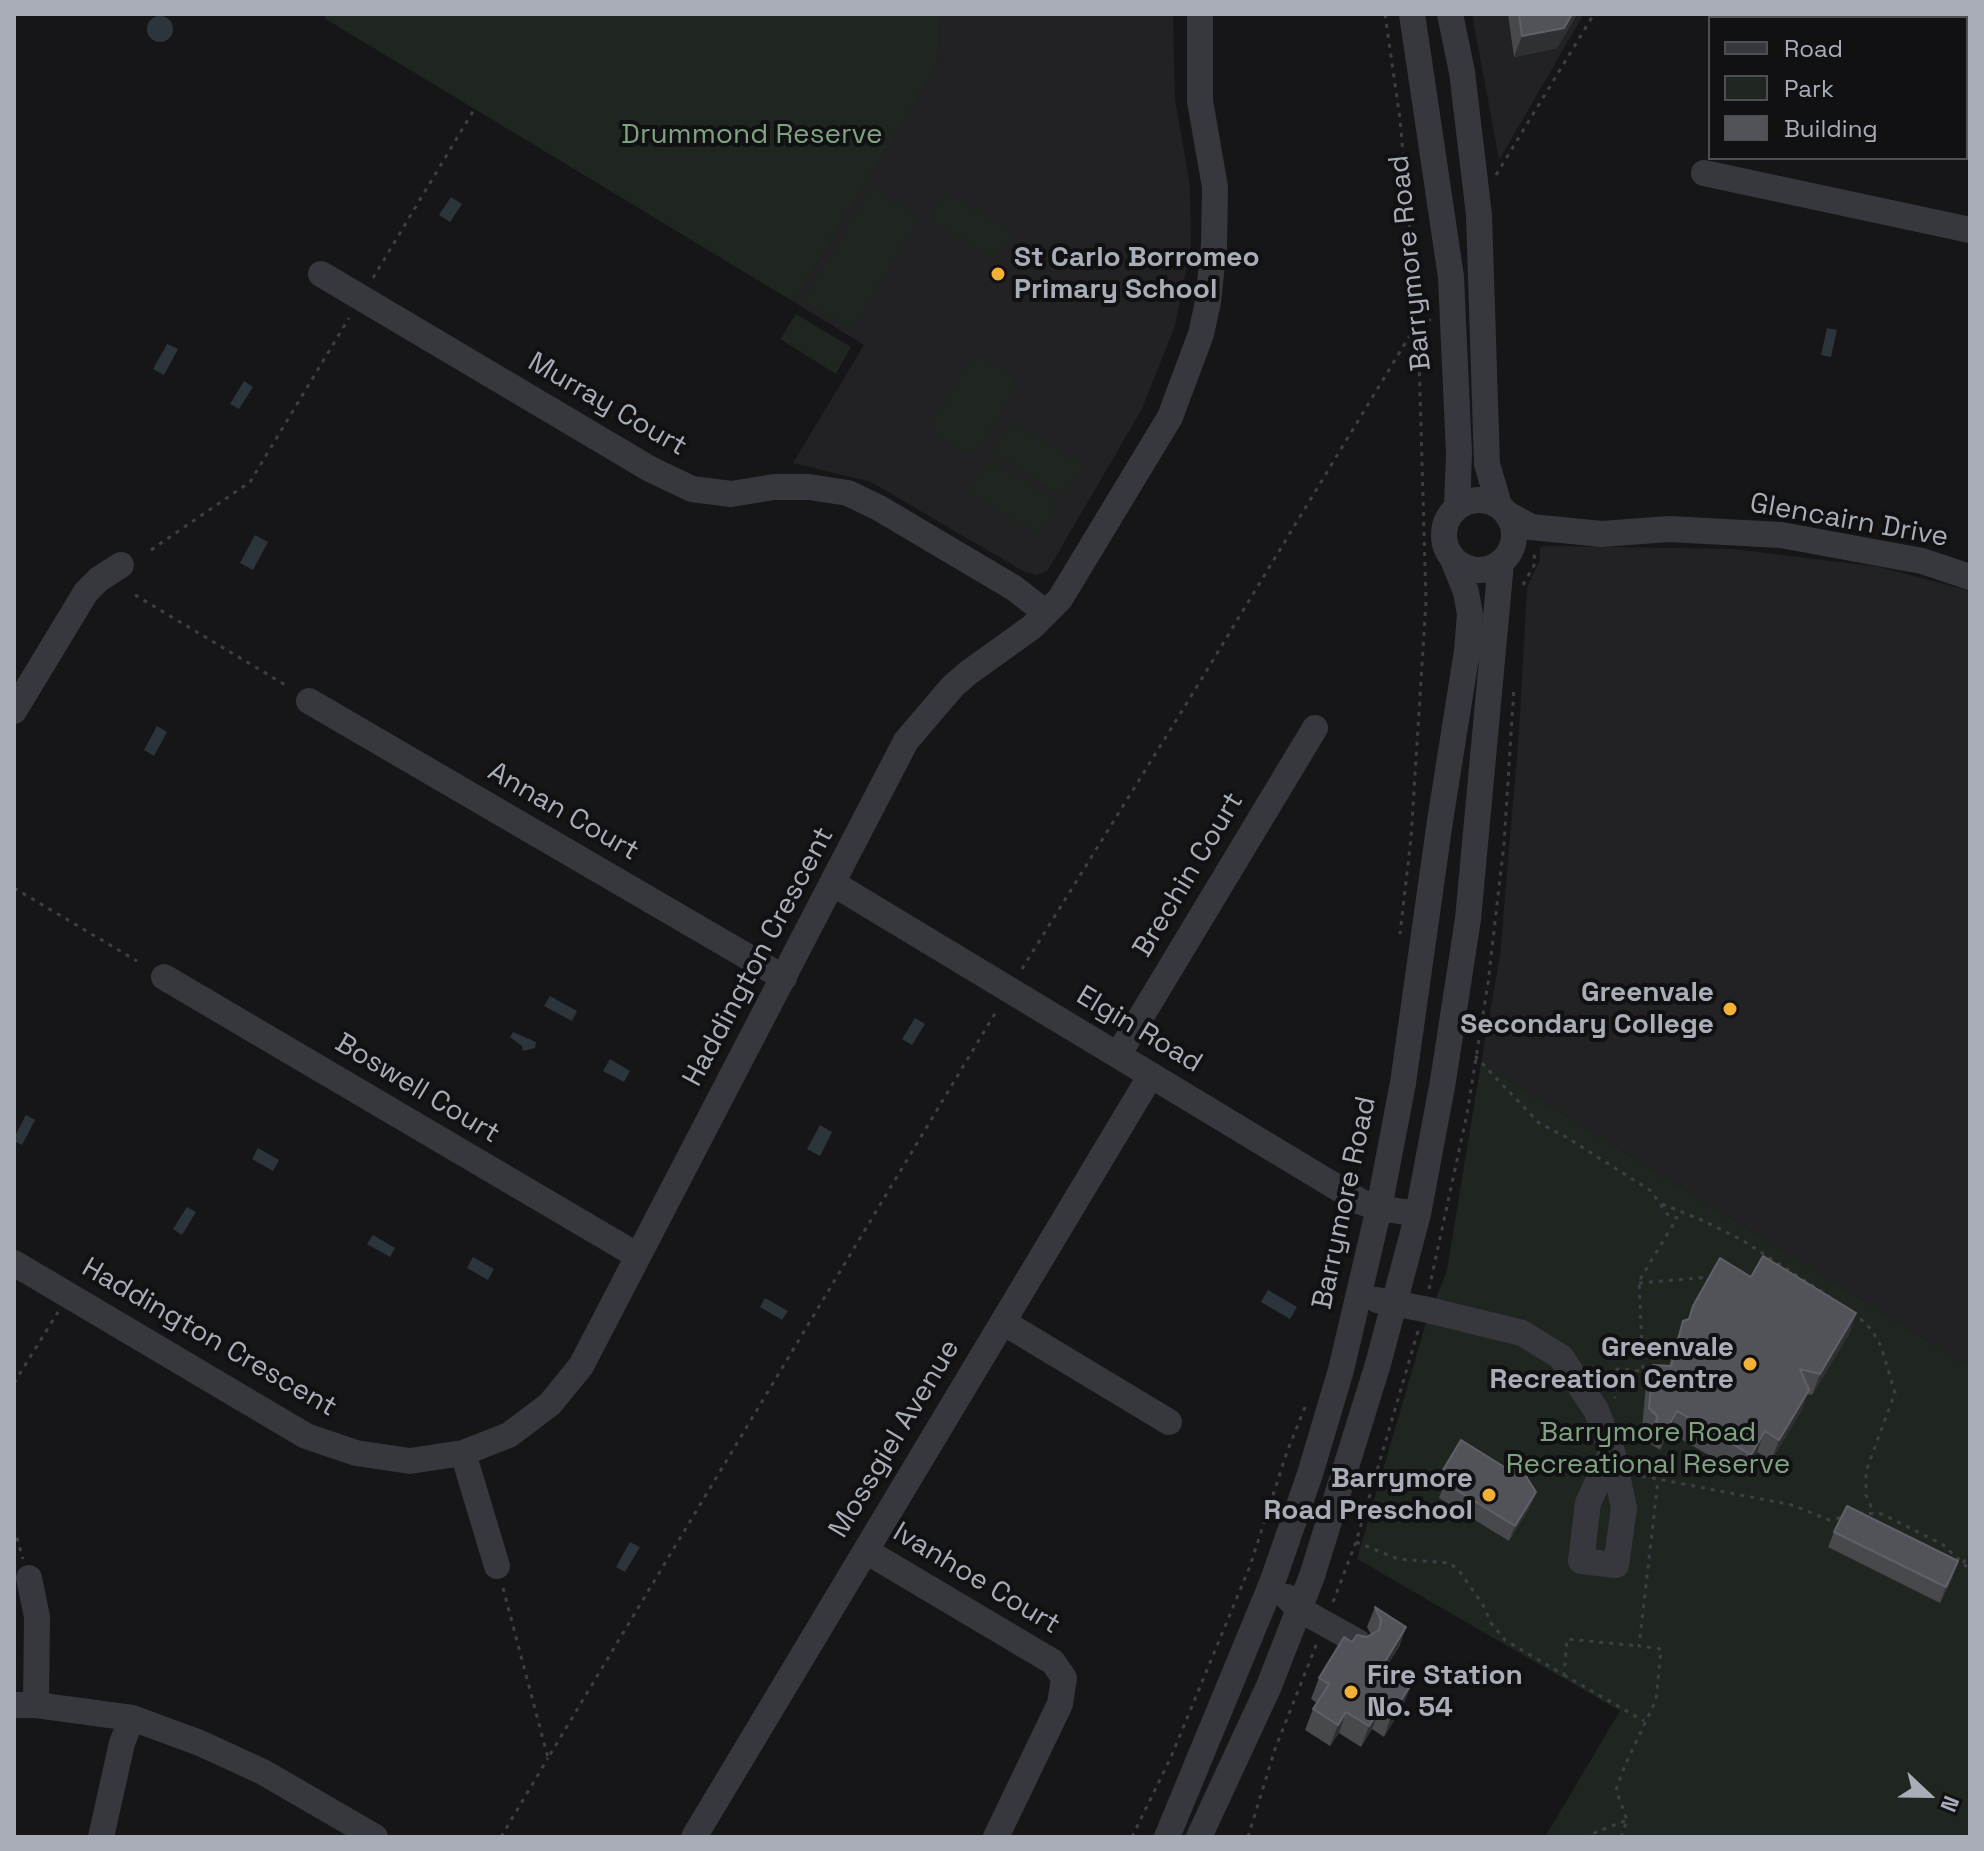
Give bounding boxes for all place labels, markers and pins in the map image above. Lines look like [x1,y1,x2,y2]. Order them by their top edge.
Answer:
place label: St Carlo Borromeo Primary School [1014,241,1260,307]
marker: St Carlo Borromeo Primary School [989,265,1007,283]
place label: Greenvale Secondary College [1460,976,1714,1042]
marker: Greenvale Secondary College [1721,1000,1739,1018]
place label: Greenvale Recreation Centre [1490,1331,1734,1397]
marker: Greenvale Recreation Centre [1741,1355,1759,1373]
place label: Barrymore Road Preschool [1264,1462,1473,1528]
marker: Barrymore Road Preschool [1480,1486,1498,1504]
place label: Fire Station No. 54 [1367,1659,1523,1725]
marker: Fire Station No. 54 [1342,1683,1360,1701]

